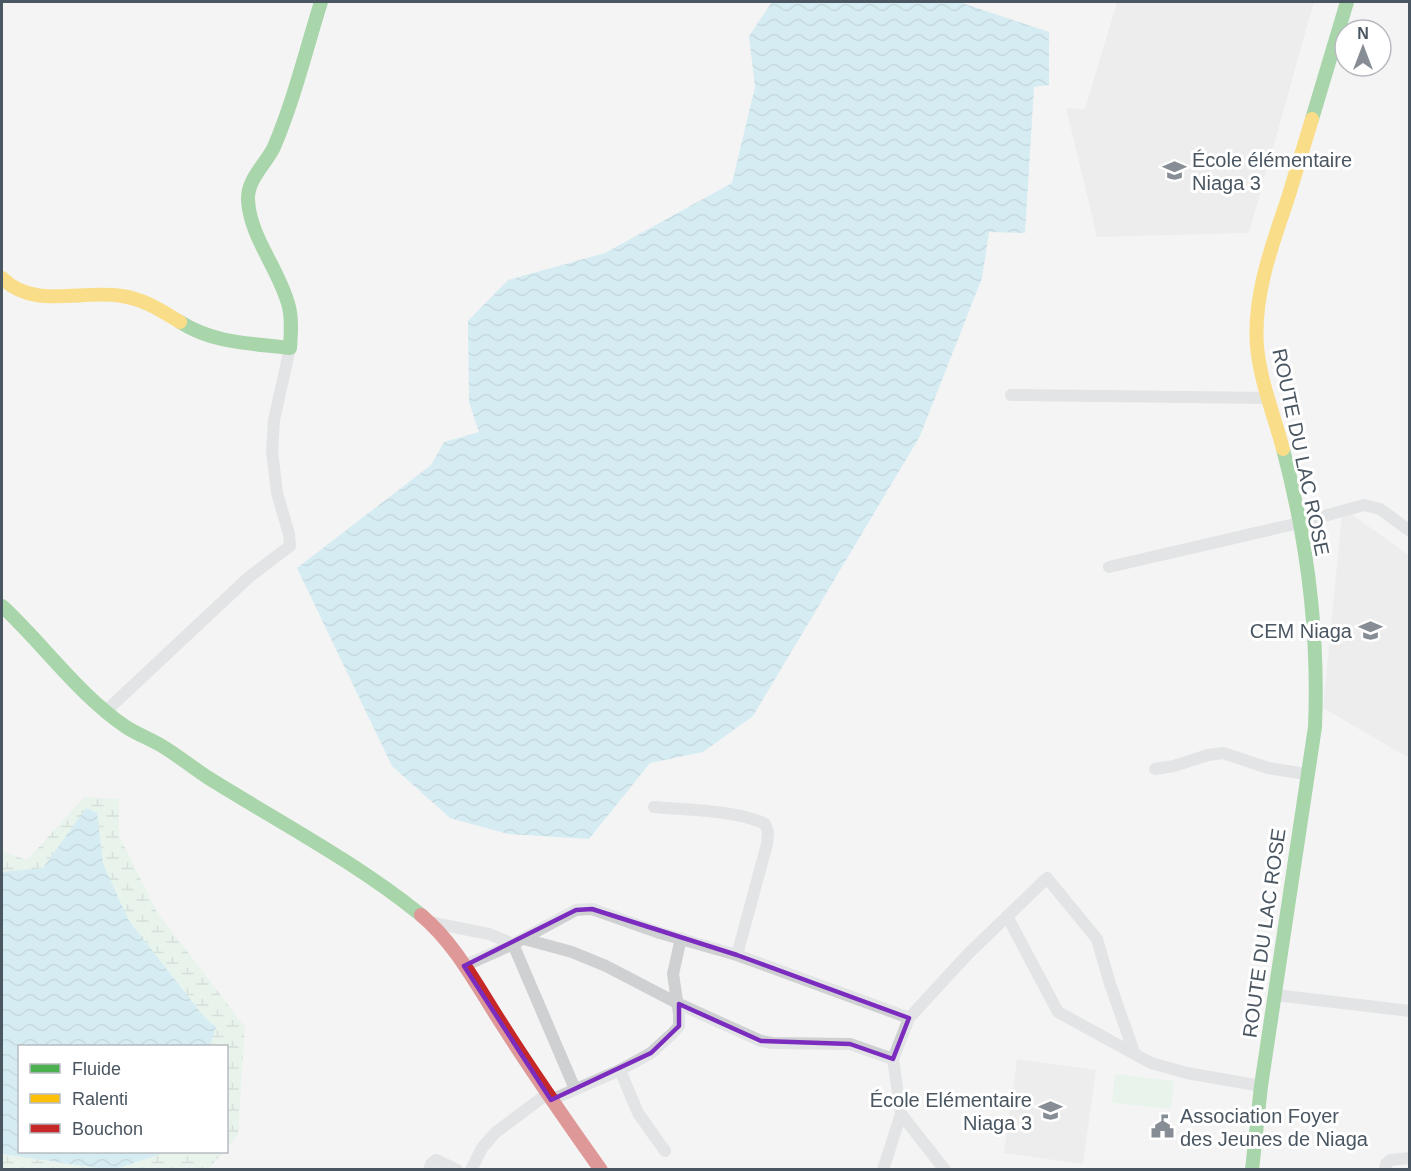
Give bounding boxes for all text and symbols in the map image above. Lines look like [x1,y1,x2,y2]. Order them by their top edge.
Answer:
north arrow [1333,18,1393,78]
text: N [1357,25,1369,42]
place label: École élémentaire Niaga 3 [1192,149,1352,194]
school or university icon: École élémentaire Niaga 3 [1161,158,1187,184]
street label: ROUTE DU LAC ROSE [1268,346,1334,558]
school or university icon: CEM Niaga [1357,618,1383,644]
place label: CEM Niaga [1250,620,1353,642]
street label: ROUTE DU LAC ROSE [1238,827,1290,1039]
legend [18,1045,228,1153]
text: Fluide [72,1059,121,1079]
text: Ralenti [72,1089,128,1109]
place label: École Elémentaire Niaga 3 [870,1089,1032,1134]
school or university icon: École Elémentaire Niaga 3 [1037,1098,1063,1124]
place label: Association Foyer des Jeunes de Niaga [1180,1105,1369,1150]
public building icon: Association Foyer des Jeunes de Niaga [1149,1114,1175,1140]
text: Bouchon [72,1119,143,1139]

